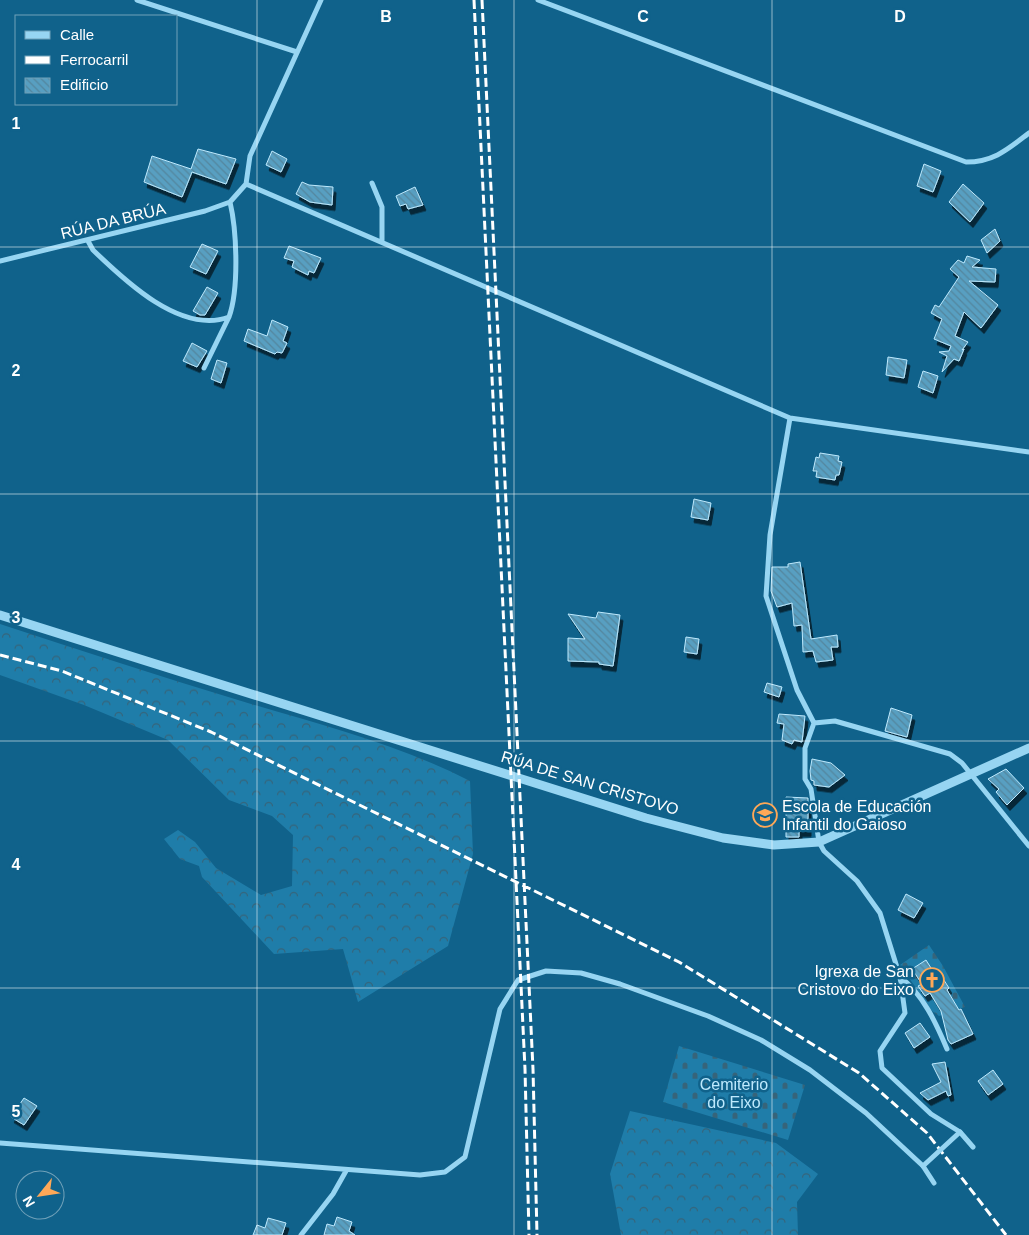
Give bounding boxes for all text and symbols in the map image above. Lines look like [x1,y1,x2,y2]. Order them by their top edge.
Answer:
text: B [380,8,392,25]
text: C [637,8,649,25]
text: D [894,8,906,25]
legend [15,15,178,105]
text: Calle [60,26,94,43]
text: Ferrocarril [60,51,128,68]
text: Edificio [60,76,108,93]
text: 1 [12,115,21,132]
street label: RÚA DA BRÚA [59,199,168,242]
text: 2 [12,362,21,379]
text: 3 [12,609,21,626]
street label: RÚA DE SAN CRISTOVO [499,747,681,818]
place label: Escola de Educación Infantil do Gaioso [782,798,931,833]
school or university icon: Escola de Educación Infantil do Gaioso [752,802,778,828]
text: 4 [12,856,21,873]
place label: Igrexa de San Cristovo do Eixo [798,963,914,998]
church icon: Igrexa de San Cristovo do Eixo [919,967,945,993]
park label: Cemiterio do Eixo [700,1076,768,1111]
text: 5 [12,1103,21,1120]
north arrow [15,1170,65,1220]
text: N [19,1193,38,1210]

